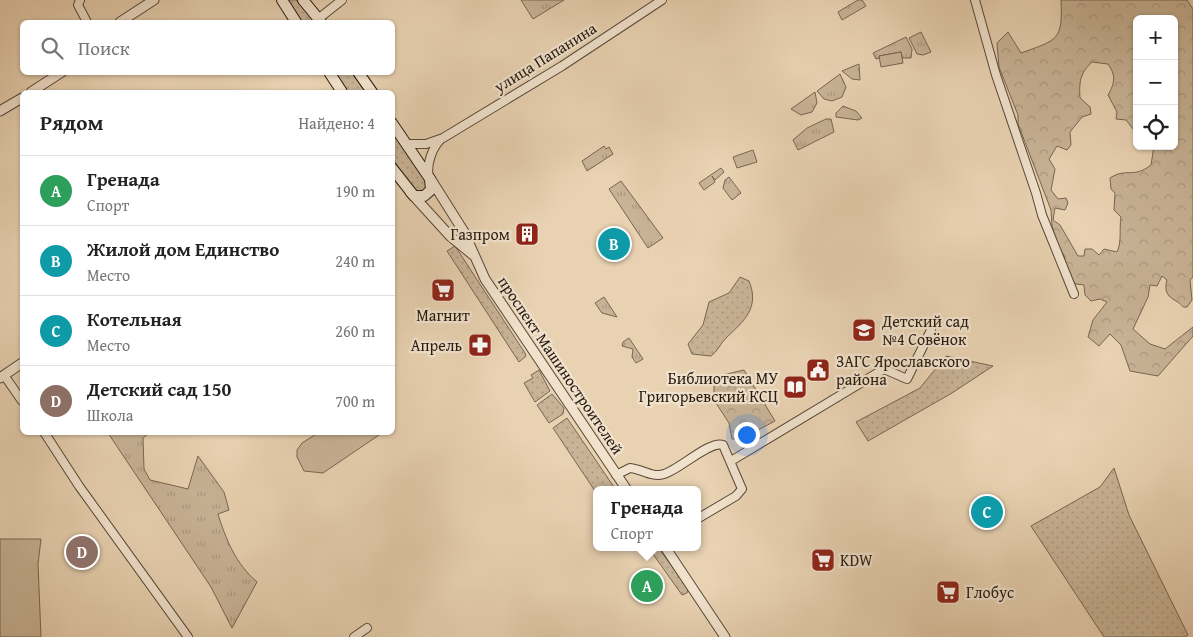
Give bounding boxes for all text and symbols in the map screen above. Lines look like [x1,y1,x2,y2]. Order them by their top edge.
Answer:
map controls [1133,15,1178,150]
button: + [1133,15,1178,60]
street label: улица Папанина [488,16,601,99]
search box [20,20,395,75]
icon: search [38,34,66,62]
text: Поиск [78,34,130,62]
button: − [1133,60,1178,105]
button: locate [1133,105,1178,150]
text: Рядом [40,107,103,138]
text: Найдено: 4 [298,111,375,135]
text: Гренада [87,165,160,193]
text: A [51,179,61,203]
text: 190 m [335,179,375,203]
text: Спорт [87,193,129,217]
building icon: Газпром [514,221,540,247]
place label: Газпром [450,222,510,246]
pin: B [598,225,630,263]
text: Жилой дом Единство [87,235,279,263]
text: B [51,249,61,273]
text: 240 m [335,249,375,273]
text: Место [87,263,130,287]
street label: проспект Машиностроителей [492,271,630,459]
supermarket icon: Магнит [430,277,456,303]
place label: Магнит [416,303,470,327]
text: Котельная [87,305,182,333]
place label: Детский сад №4 Совёнок [881,309,969,351]
school or university icon: Детский сад №4 Совёнок [851,317,877,343]
text: C [51,319,61,343]
text: 260 m [335,319,375,343]
pharmacy icon: Апрель [467,332,493,358]
text: Место [87,333,130,357]
place label: Апрель [411,333,462,357]
place label: ЗАГС Ярославского района [836,349,970,391]
public building icon: ЗАГС Ярославского района [805,357,831,383]
place label: Библиотека МУ Григорьевский КСЦ [639,366,778,408]
library icon: Библиотека МУ Григорьевский КСЦ [782,374,808,400]
text: Детский сад 150 [87,375,231,403]
text: D [51,389,61,413]
text: 700 m [335,389,375,413]
text: Школа [87,403,133,427]
your location [734,422,760,448]
popup [593,486,701,551]
text: Гренада [611,493,683,521]
pin: C [971,493,1003,531]
text: Спорт [611,521,653,545]
pin: D [66,533,98,571]
supermarket icon: KDW [810,547,836,573]
place label: KDW [840,548,873,572]
pin: A [631,567,663,605]
supermarket icon: Глобус [935,579,961,605]
place label: Глобус [966,580,1014,604]

